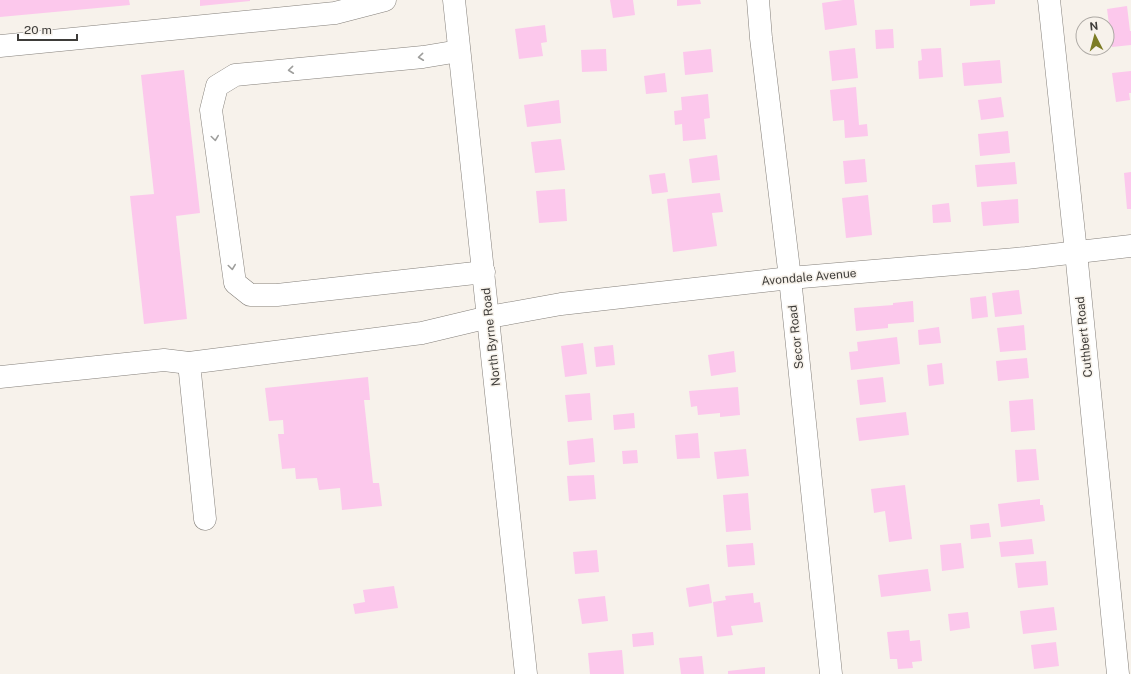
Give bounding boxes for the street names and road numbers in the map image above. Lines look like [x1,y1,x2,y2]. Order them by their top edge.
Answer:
street label: Avondale Avenue [761,266,857,288]
street label: North Byrne Road [479,287,503,387]
street label: Cuthbert Road [1073,296,1095,378]
street label: Secor Road [786,304,806,370]

